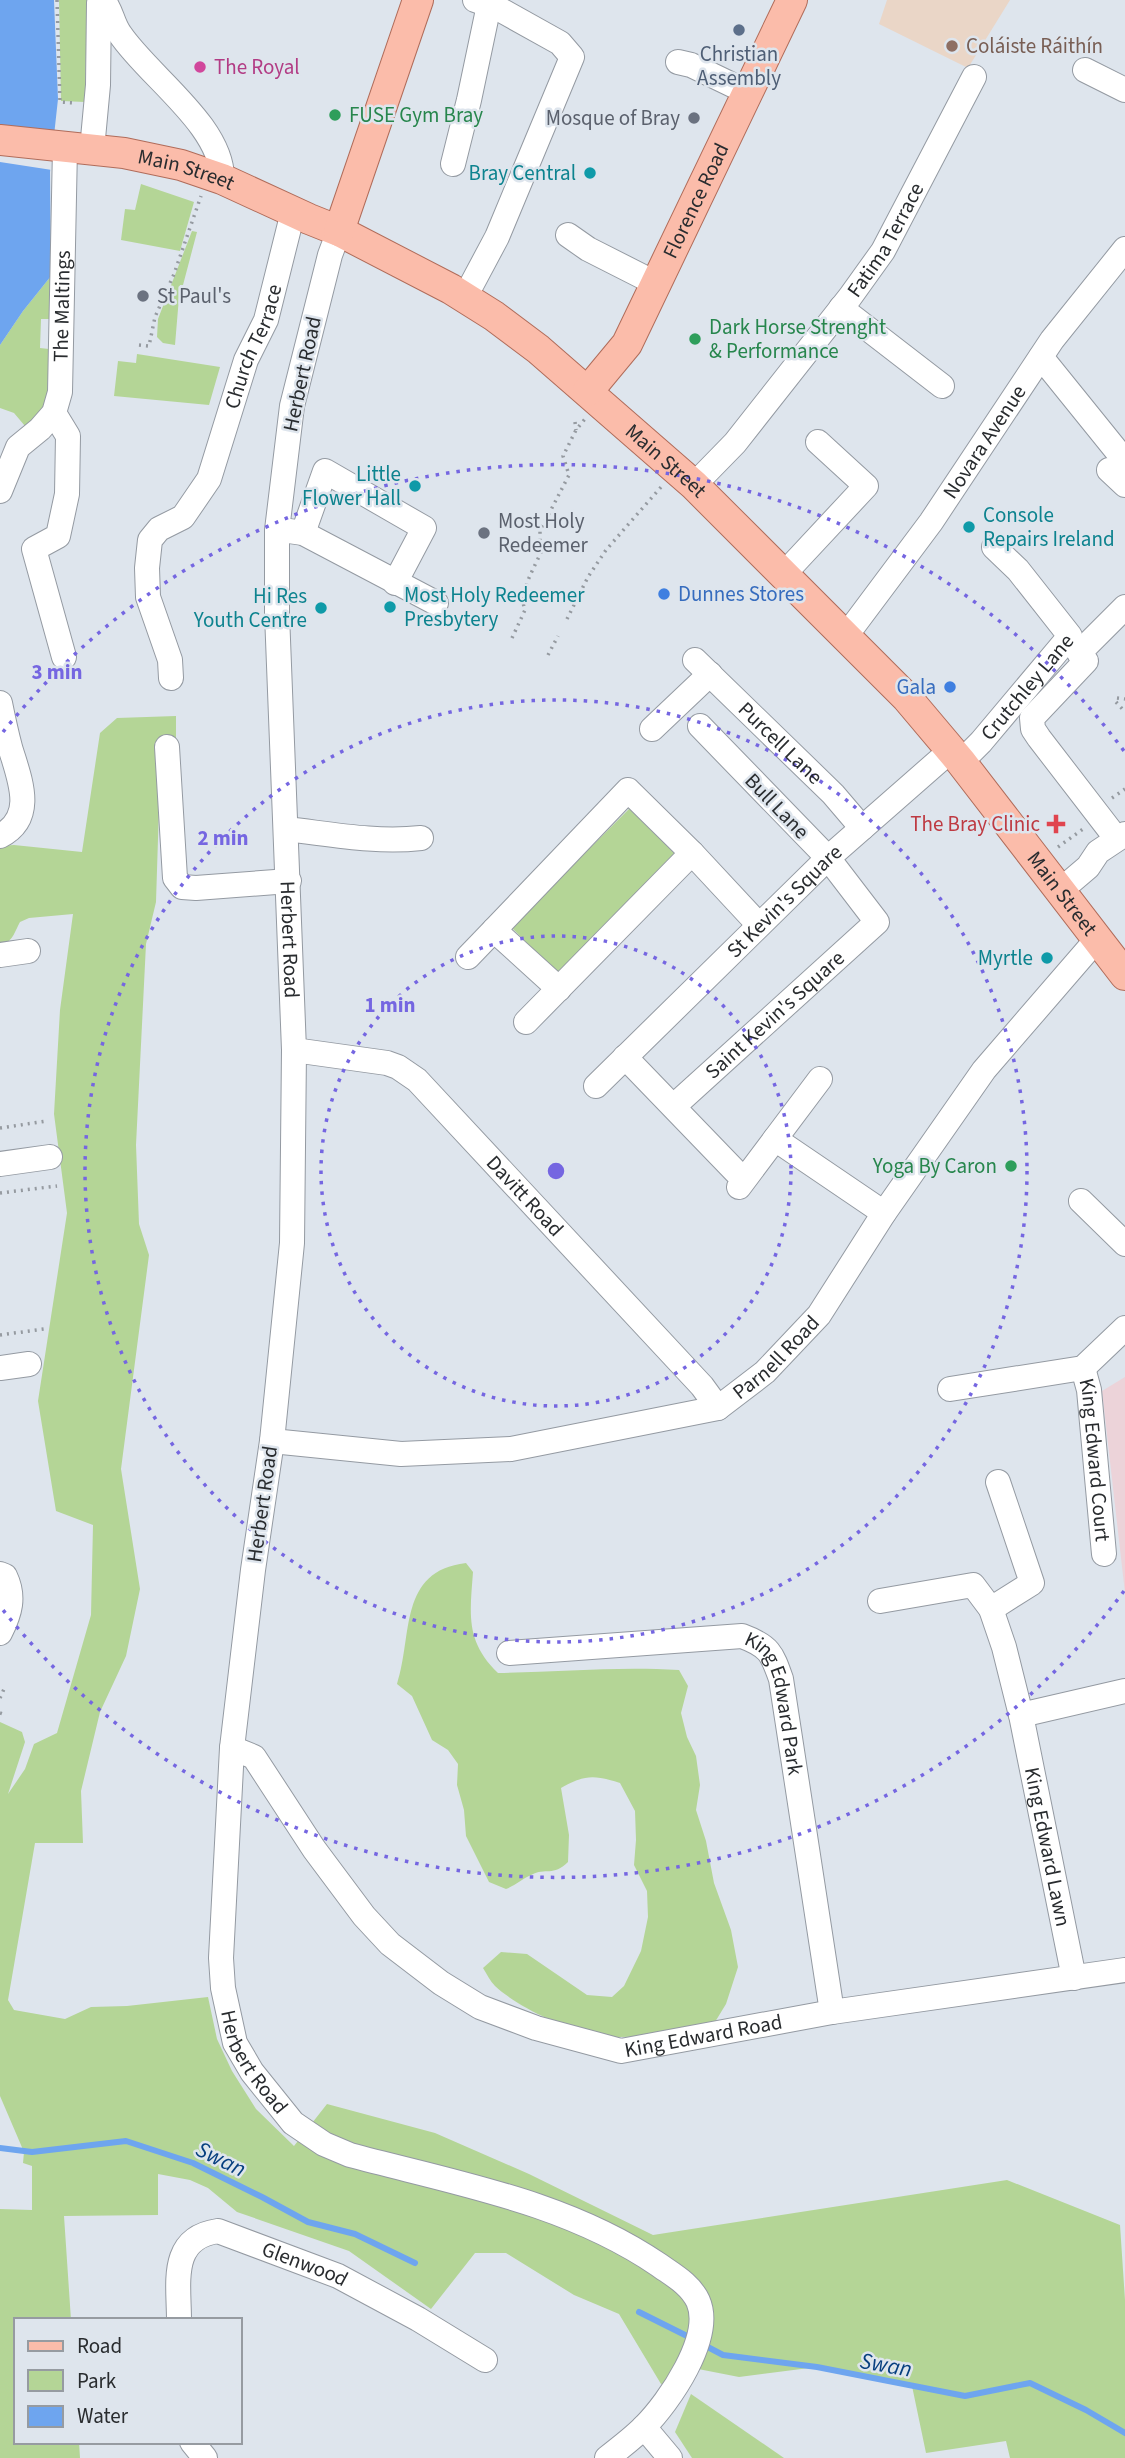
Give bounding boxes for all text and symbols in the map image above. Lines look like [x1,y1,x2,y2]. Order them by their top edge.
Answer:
marker: Christian Assembly [731,22,747,38]
place label: Coláiste Ráithín [966,31,1103,61]
marker: Coláiste Ráithín [944,38,960,54]
place label: Christian Assembly [697,39,781,93]
place label: The Royal [214,52,300,82]
marker: The Royal [192,59,208,75]
place label: FUSE Gym Bray [349,100,483,130]
place label: Mosque of Bray [546,103,680,133]
marker: FUSE Gym Bray [327,107,343,123]
marker: Mosque of Bray [686,110,702,126]
street label: Florence Road [655,138,736,264]
street label: Main Street [135,141,240,198]
place label: Bray Central [469,158,576,188]
marker: Bray Central [582,165,598,181]
street label: Fatima Terrace [840,177,931,303]
street label: The Maltings [46,250,78,362]
place label: St Paul's [157,281,231,311]
street label: Church Terrace [217,281,289,413]
marker: St Paul's [135,288,151,304]
place label: Dark Horse Strenght & Performance [709,312,886,366]
street label: Herbert Road [275,314,329,434]
marker: Dark Horse Strenght & Performance [687,331,703,347]
street label: Novara Avenue [936,379,1033,505]
street label: Main Street [619,417,713,504]
place label: Little Flower Hall [302,459,401,513]
marker: Little Flower Hall [407,478,423,494]
place label: Console Repairs Ireland [983,500,1115,554]
place label: Most Holy Redeemer [498,506,588,560]
marker: Console Repairs Ireland [961,519,977,535]
marker: Most Holy Redeemer [476,525,492,541]
place label: Dunnes Stores [678,579,804,609]
place label: Most Holy Redeemer Presbytery [404,580,585,634]
place label: Hi Res Youth Centre [193,581,307,635]
marker: Dunnes Stores [656,586,672,602]
marker: Most Holy Redeemer Presbytery [382,599,398,615]
marker: Hi Res Youth Centre [313,600,329,616]
street label: Crutchley Lane [973,627,1081,747]
text: 3 min [31,657,83,687]
place label: Gala [897,672,936,702]
marker: Gala [942,679,958,695]
street label: Purcell Lane [731,695,829,791]
street label: Bull Lane [738,766,816,846]
place label: The Bray Clinic [910,809,1040,839]
marker: The Bray Clinic [1046,814,1066,834]
text: 2 min [197,823,249,853]
street label: St Kevin's Square [720,837,849,965]
street label: Main Street [1020,845,1104,942]
street label: Herbert Road [272,880,307,999]
street label: Saint Kevin's Square [698,943,851,1086]
place label: Myrtle [978,943,1033,973]
marker: Myrtle [1039,950,1055,966]
text: 1 min [364,990,416,1020]
street label: Davitt Road [479,1148,571,1243]
place label: Yoga By Caron [872,1151,997,1181]
marker: Yoga By Caron [1003,1158,1019,1174]
centre of rings [544,1159,568,1183]
street label: Parnell Road [726,1308,826,1407]
street label: King Edward Court [1071,1375,1118,1543]
street label: Herbert Road [239,1444,285,1564]
street label: King Edward Park [740,1624,811,1778]
street label: King Edward Lawn [1017,1764,1078,1929]
street label: Herbert Road [213,2007,295,2120]
street label: King Edward Road [622,2007,785,2065]
water label: Swan [190,2133,252,2185]
street label: Glenwood [258,2234,354,2294]
legend [14,2318,242,2444]
text: Road [77,2331,122,2361]
water label: Swan [857,2344,915,2386]
text: Park [77,2366,117,2396]
text: Water [77,2401,129,2431]

